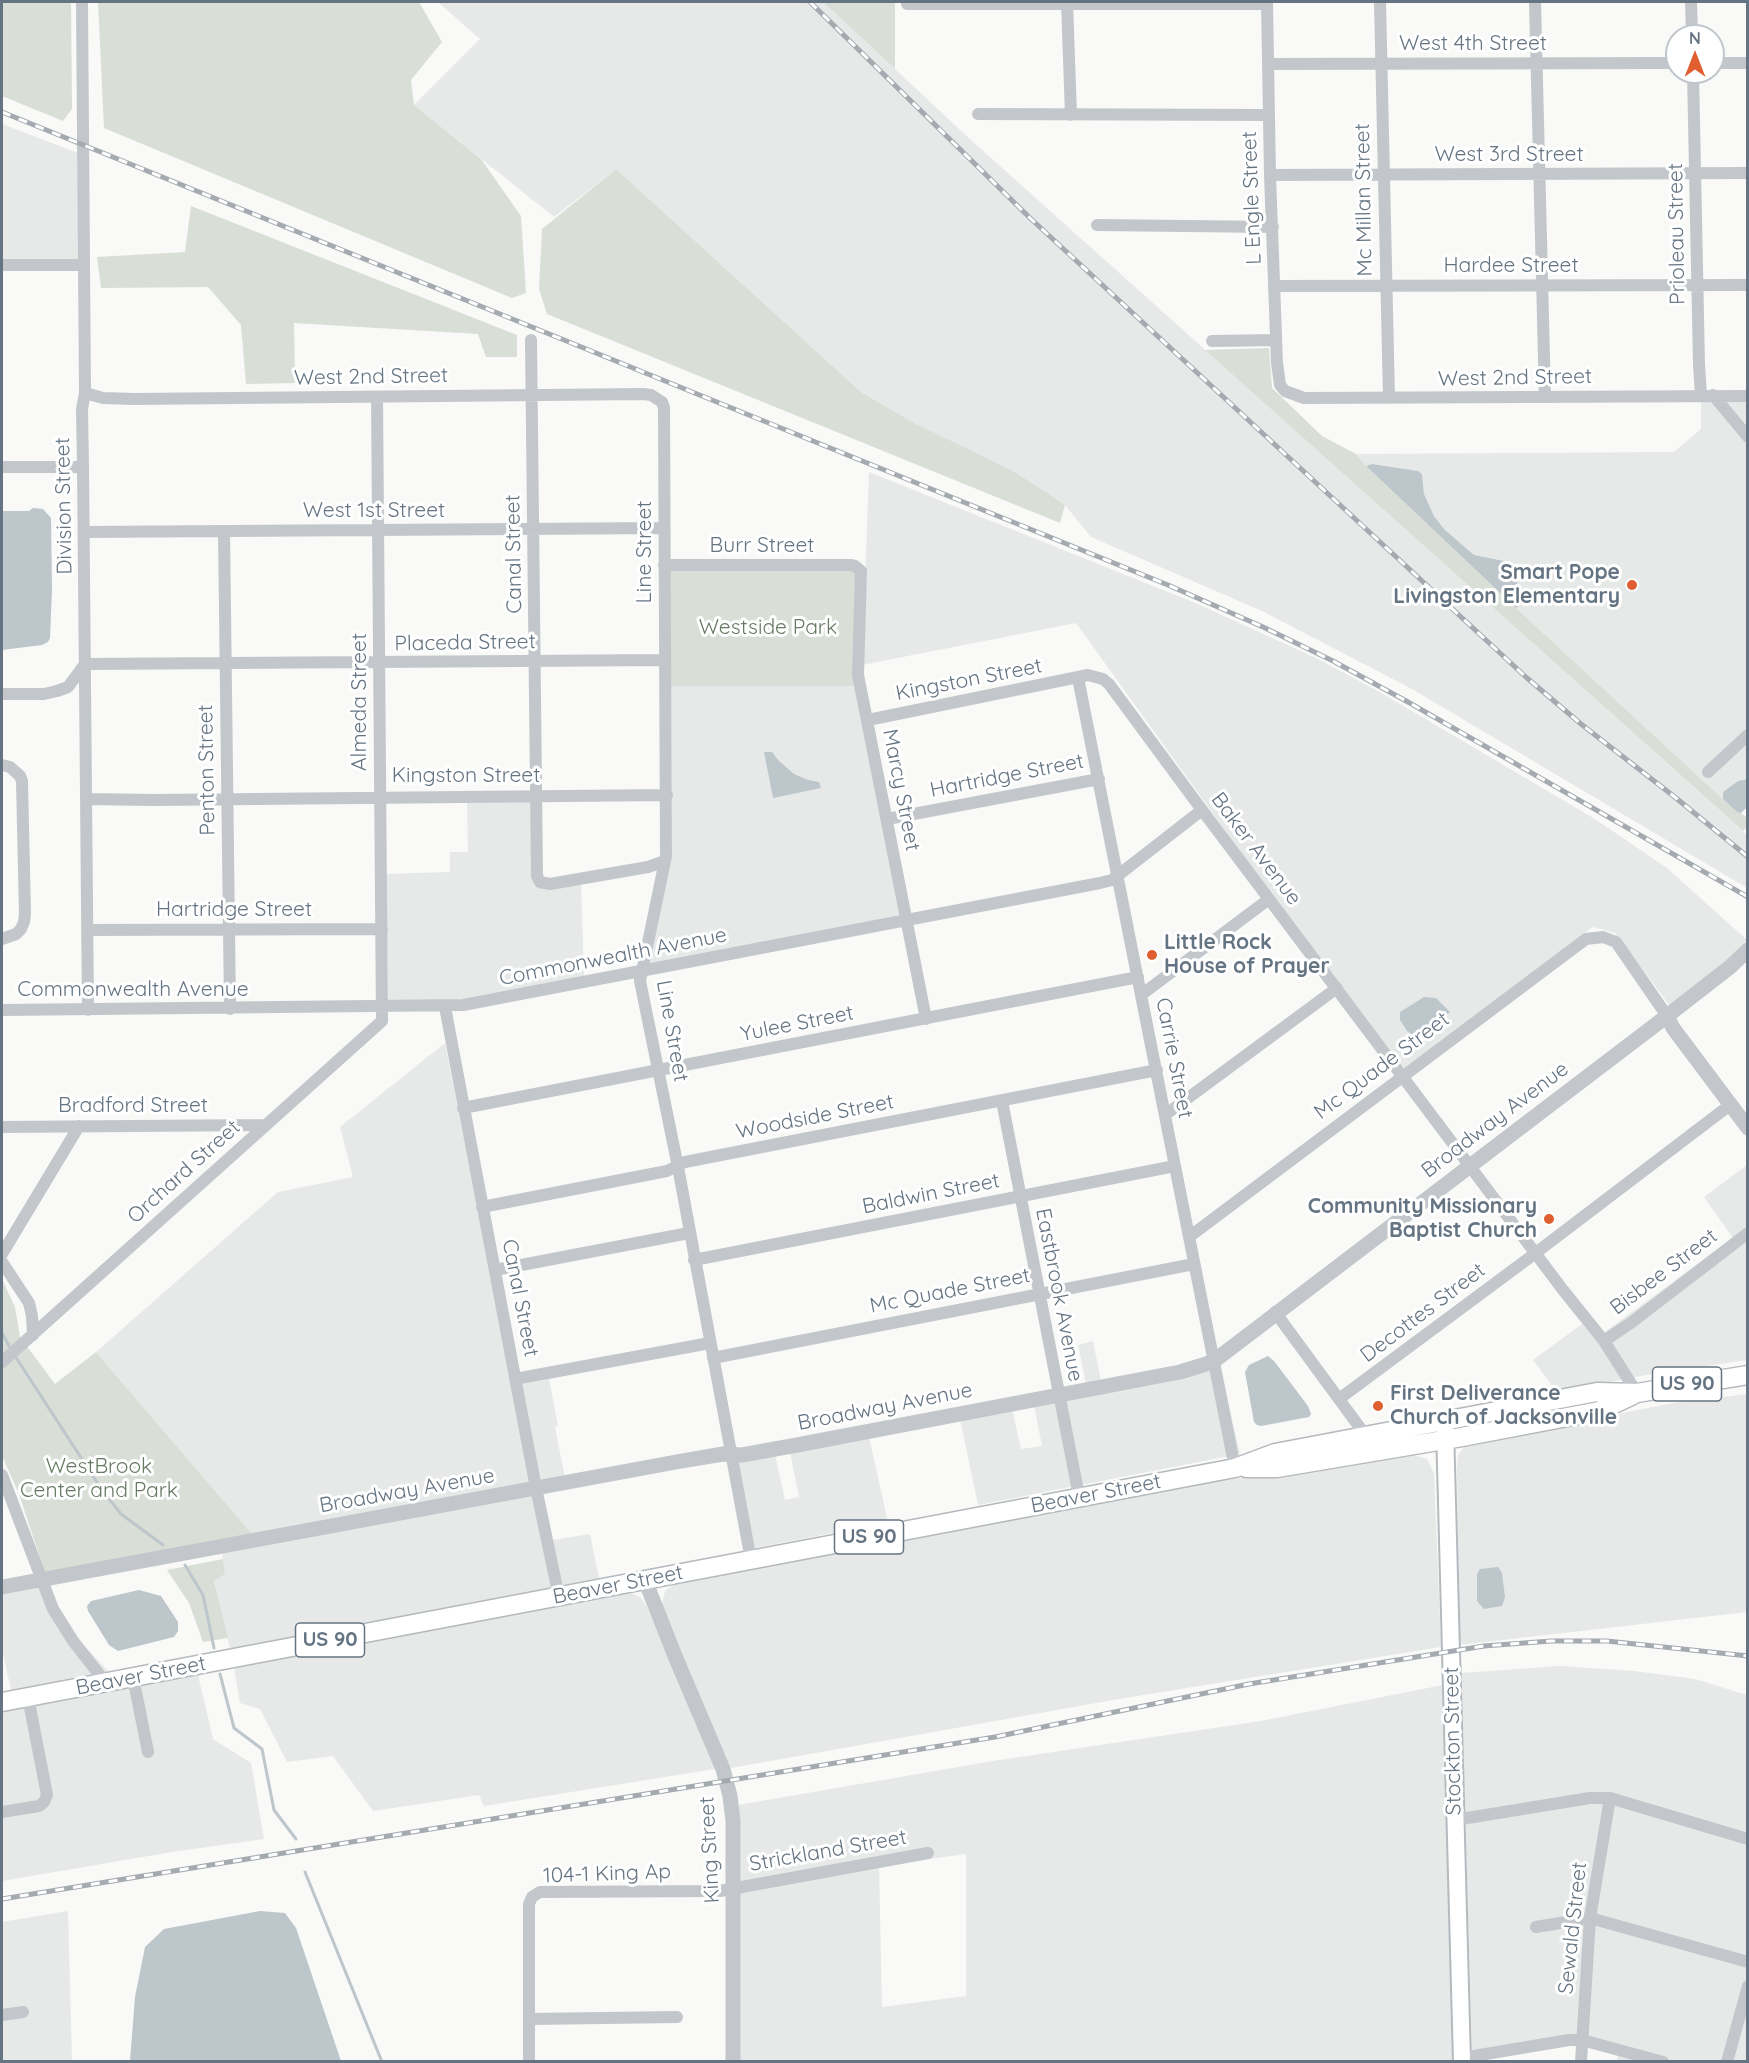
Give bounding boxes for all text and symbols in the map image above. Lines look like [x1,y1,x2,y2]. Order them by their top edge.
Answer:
north arrow [1665,24,1725,84]
text: N [1689,28,1701,48]
street label: West 4th Street [1399,31,1547,57]
street label: Mc Millan Street [1350,123,1378,277]
street label: L Engle Street [1237,131,1267,265]
street label: West 3rd Street [1434,142,1584,168]
street label: Prioleau Street [1663,163,1691,305]
street label: Hardee Street [1443,253,1579,279]
street label: West 2nd Street [294,363,448,391]
street label: West 2nd Street [1438,364,1592,392]
street label: Division Street [50,437,78,575]
street label: Canal Street [500,494,528,614]
street label: West 1st Street [303,498,445,524]
street label: Line Street [632,501,658,603]
street label: Burr Street [710,533,814,559]
place label: Smart Pope Livingston Elementary [1393,560,1620,610]
marker: Smart Pope Livingston Elementary [1625,578,1639,592]
park label: Westside Park [699,615,837,641]
street label: Placeda Street [394,629,536,657]
street label: Almeda Street [347,633,373,771]
street label: Kingston Street [894,653,1044,707]
street label: Penton Street [193,704,221,836]
street label: Marcy Street [877,727,925,853]
street label: Hartridge Street [928,749,1086,803]
street label: Kingston Street [392,763,540,789]
street label: Baker Avenue [1205,788,1307,910]
street label: Hartridge Street [156,897,312,923]
street label: Commonwealth Avenue [497,923,729,991]
place label: Little Rock House of Prayer [1164,930,1330,980]
marker: Little Rock House of Prayer [1145,948,1159,962]
street label: Commonwealth Avenue [17,977,249,1003]
street label: Line Street [651,978,693,1084]
street label: Carrie Street [1150,996,1198,1120]
street label: Yulee Street [738,1001,856,1047]
street label: Mc Quade Street [1309,1007,1455,1125]
street label: Broadway Avenue [1417,1057,1573,1183]
street label: Woodside Street [734,1089,896,1145]
street label: Bradford Street [58,1093,208,1119]
street label: Orchard Street [123,1115,245,1229]
street label: Baldwin Street [860,1168,1002,1220]
place label: Community Missionary Baptist Church [1308,1194,1537,1244]
street label: Eastbrook Avenue [1030,1206,1088,1384]
marker: Community Missionary Baptist Church [1542,1212,1556,1226]
street label: Bisbee Street [1605,1224,1723,1320]
street label: Canal Street [496,1237,544,1359]
street label: Decottes Street [1356,1258,1490,1368]
street label: Mc Quade Street [868,1263,1032,1319]
road number: US 90 [1652,1367,1722,1401]
street label: Broadway Avenue [795,1378,975,1436]
place label: First Deliverance Church of Jacksonville [1390,1381,1617,1431]
marker: First Deliverance Church of Jacksonville [1371,1399,1385,1413]
park label: WestBrook Center and Park [20,1454,178,1504]
street label: Broadway Avenue [317,1463,497,1519]
street label: Beaver Street [1029,1469,1163,1519]
road number: US 90 [834,1520,904,1554]
street label: Beaver Street [551,1560,685,1610]
road number: US 90 [296,1623,364,1657]
street label: Beaver Street [74,1651,208,1701]
street label: Stockton Street [1439,1667,1467,1815]
street label: King Street [695,1796,725,1904]
street label: Strickland Street [747,1825,909,1877]
street label: 104-1 King Ap [543,1859,671,1889]
street label: Sewald Street [1554,1861,1592,1995]

